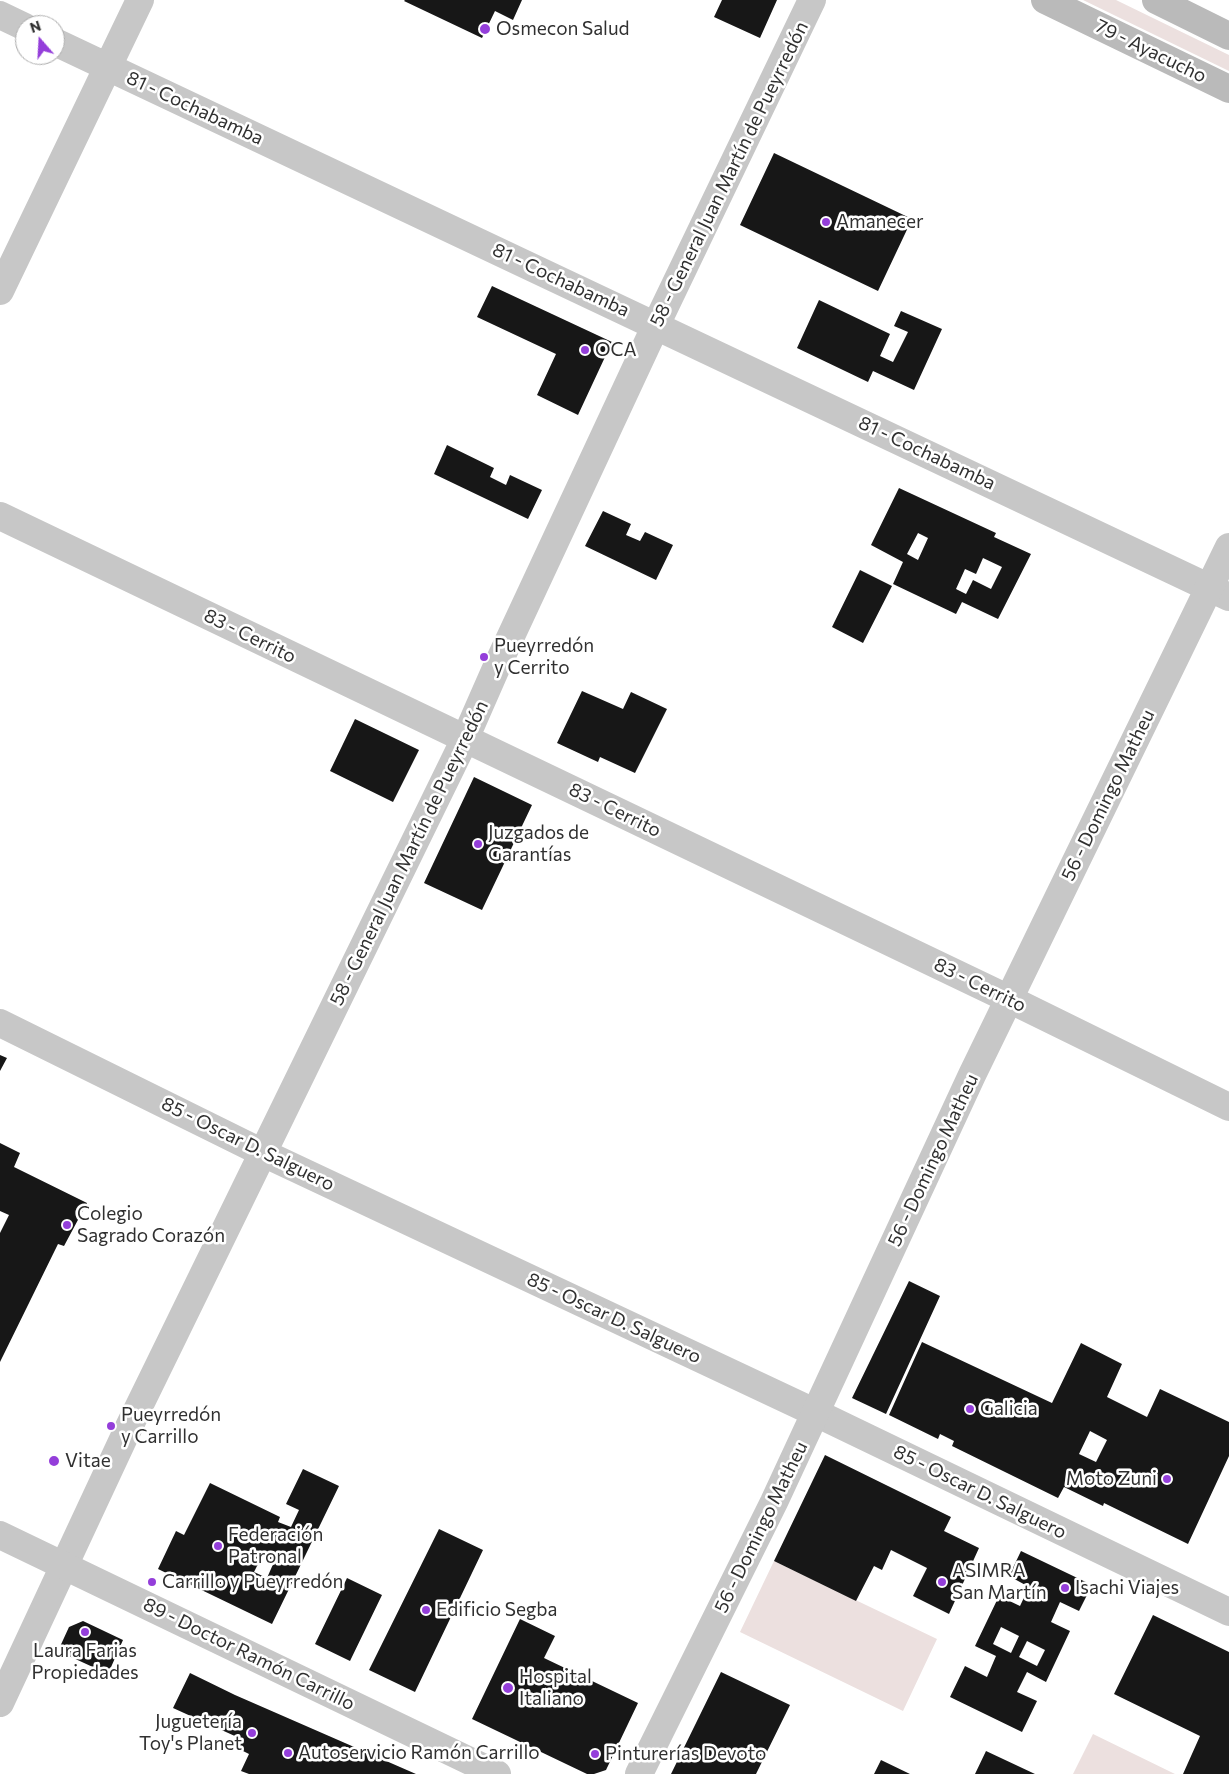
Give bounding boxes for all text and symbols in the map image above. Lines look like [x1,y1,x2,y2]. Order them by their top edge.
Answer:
street label: 79 - Ayacucho [1092,14,1210,88]
north arrow [15,15,65,65]
text: N [28,17,43,36]
place label: Osmecon Salud [496,18,630,40]
street label: 58 - General Juan Martín de Pueyrredón [645,18,813,330]
marker: Osmecon Salud [478,22,492,36]
street label: 81 - Cochabamba [123,66,267,150]
place label: Amanecer [836,211,924,233]
marker: Amanecer [820,216,832,228]
street label: 81 - Cochabamba [489,238,633,322]
place label: OCA [595,339,637,361]
marker: OCA [579,344,591,356]
street label: 81 - Cochabamba [855,411,999,495]
street label: 83 - Cerrito [200,604,300,668]
place label: Pueyrredón y Cerrito [494,635,594,679]
marker: Pueyrredón y Cerrito [478,651,490,663]
street label: 58 - General Juan Martín de Pueyrredón [325,697,493,1009]
street label: 56 - Domingo Matheu [1057,706,1159,884]
street label: 83 - Cerrito [565,778,665,842]
place label: Juzgados de Garantías [488,822,589,866]
marker: Juzgados de Garantías [472,838,484,850]
street label: 83 - Cerrito [930,953,1030,1017]
street label: 56 - Domingo Matheu [883,1070,983,1250]
street label: 85 - Oscar D. Salguero [158,1092,338,1196]
place label: Colegio Sagrado Corazón [77,1203,225,1247]
marker: Colegio Sagrado Corazón [61,1219,73,1231]
street label: 85 - Oscar D. Salguero [523,1268,705,1368]
place label: Galicia [980,1398,1038,1420]
marker: Galicia [964,1403,976,1415]
place label: Pueyrredón y Carrillo [121,1404,221,1448]
marker: Pueyrredón y Carrillo [105,1420,117,1432]
street label: 56 - Domingo Matheu [710,1438,812,1616]
street label: 85 - Oscar D. Salguero [890,1440,1070,1544]
place label: Vitae [65,1450,111,1472]
marker: Vitae [47,1454,61,1468]
place label: Moto Zuni [1066,1468,1157,1490]
marker: Moto Zuni [1161,1473,1173,1485]
place label: Federación Patronal [228,1524,323,1568]
marker: Federación Patronal [212,1540,224,1552]
place label: ASIMRA San Martín [952,1560,1047,1604]
place label: Carrillo y Pueyrredón [162,1571,343,1593]
marker: Carrillo y Pueyrredón [146,1576,158,1588]
marker: ASIMRA San Martín [936,1576,948,1588]
place label: Isachi Viajes [1075,1577,1179,1599]
marker: Isachi Viajes [1059,1582,1071,1594]
street label: 89 - Doctor Ramón Carrillo [140,1593,358,1715]
place label: Edificio Segba [436,1599,557,1621]
marker: Edificio Segba [420,1604,432,1616]
marker: Laura Farias Propiedades [79,1626,91,1638]
place label: Laura Farias Propiedades [31,1640,139,1684]
place label: Hospital Italiano [519,1666,592,1710]
marker: Hospital Italiano [501,1681,515,1695]
place label: Juguetería Toy's Planet [139,1711,242,1755]
marker: Juguetería Toy's Planet [246,1727,258,1739]
place label: Autoservicio Ramón Carrillo [298,1742,540,1764]
place label: Pinturerías Devoto [605,1743,766,1765]
marker: Autoservicio Ramón Carrillo [282,1747,294,1759]
marker: Pinturerías Devoto [589,1748,601,1760]

